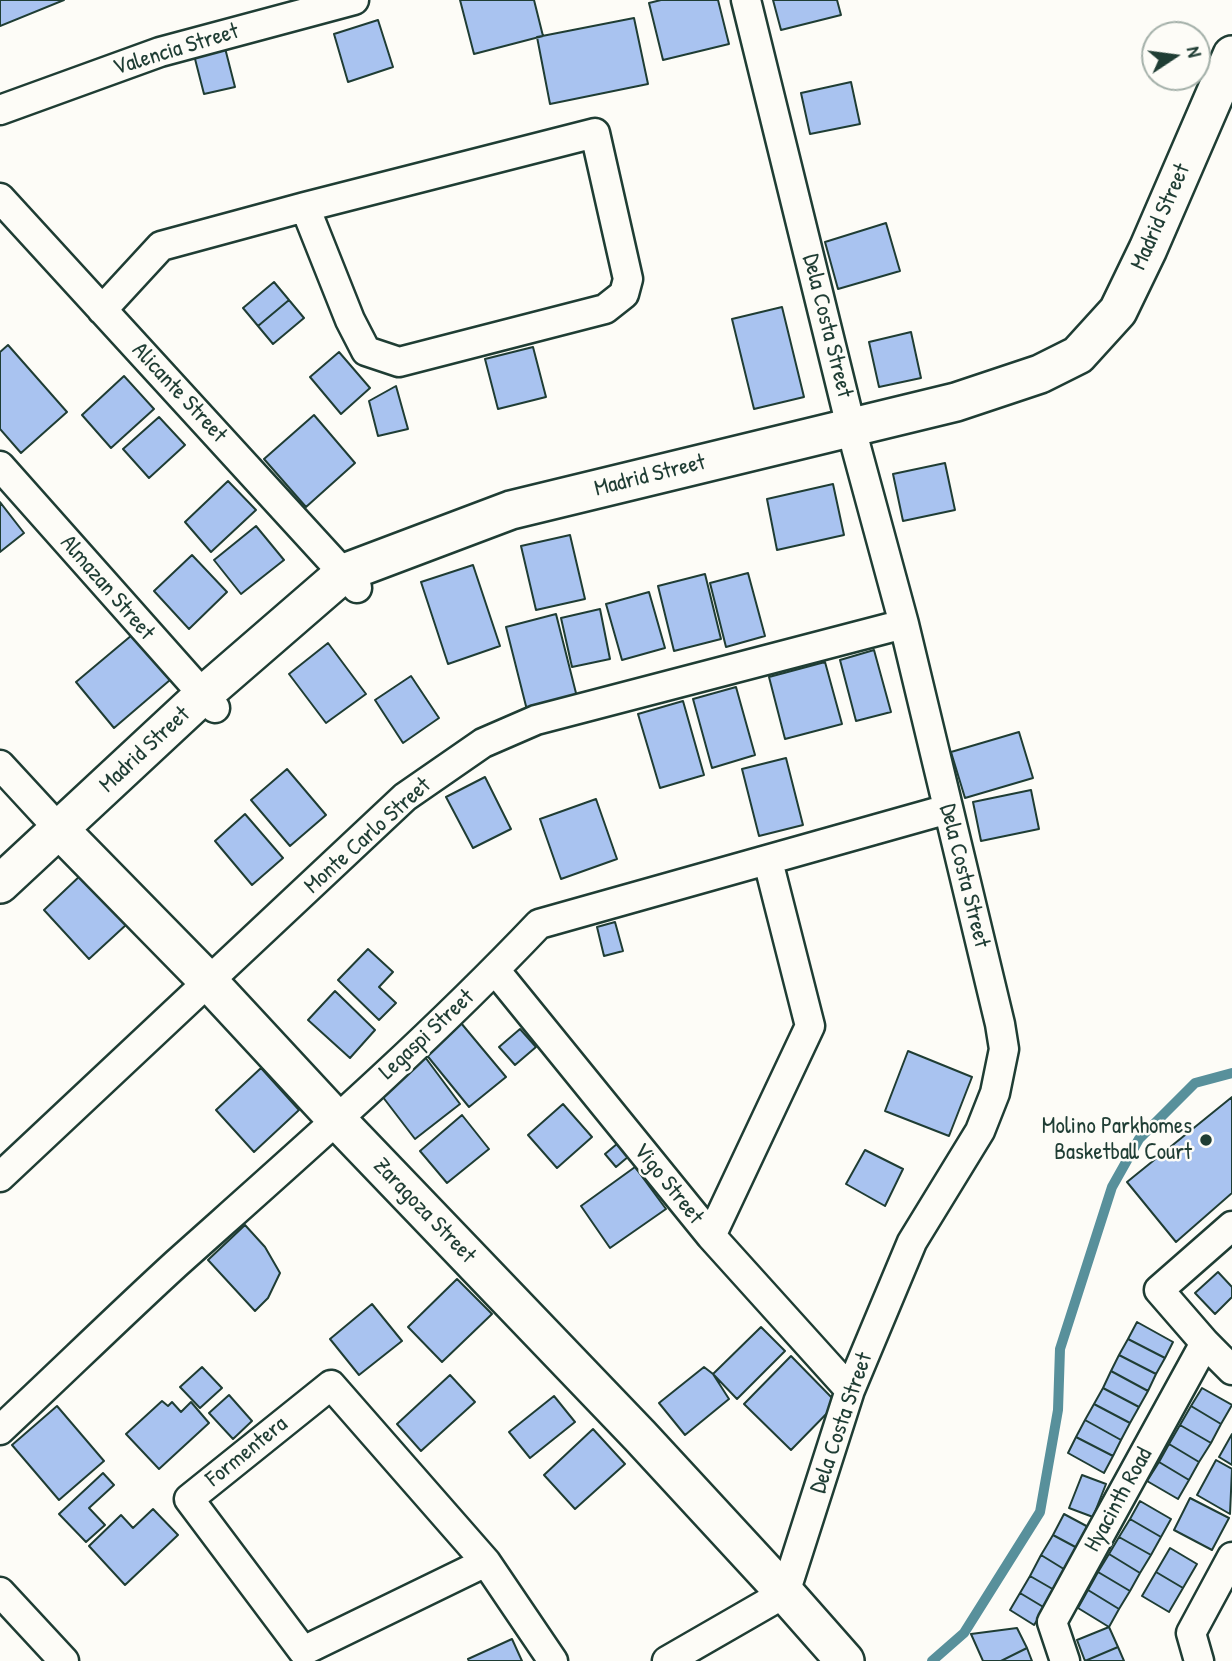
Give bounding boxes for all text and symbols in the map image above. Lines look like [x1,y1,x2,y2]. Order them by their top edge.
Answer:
street label: Valencia Street [110,18,242,82]
north arrow [1141,21,1211,91]
text: N [1181,44,1208,60]
street label: Madrid Street [1125,160,1197,274]
street label: Dela Costa Street [796,251,858,401]
street label: Alicante Street [126,337,232,449]
street label: Madrid Street [592,449,708,503]
street label: Almazan Street [54,530,160,646]
street label: Madrid Street [94,701,196,799]
street label: Monte Carlo Street [299,772,437,900]
street label: Dela Costa Street [933,801,995,951]
street label: Legaspi Street [374,984,480,1086]
place label: Molino Parkhomes Basketball Court [1042,1113,1192,1167]
marker: Molino Parkhomes Basketball Court [1198,1132,1214,1148]
street label: Vigo Street [627,1138,709,1230]
street label: Zaragoza Street [367,1153,481,1269]
street label: Dela Costa Street [805,1349,879,1497]
street label: Formentera [201,1411,293,1493]
street label: Hyacinth Road [1079,1443,1159,1557]

